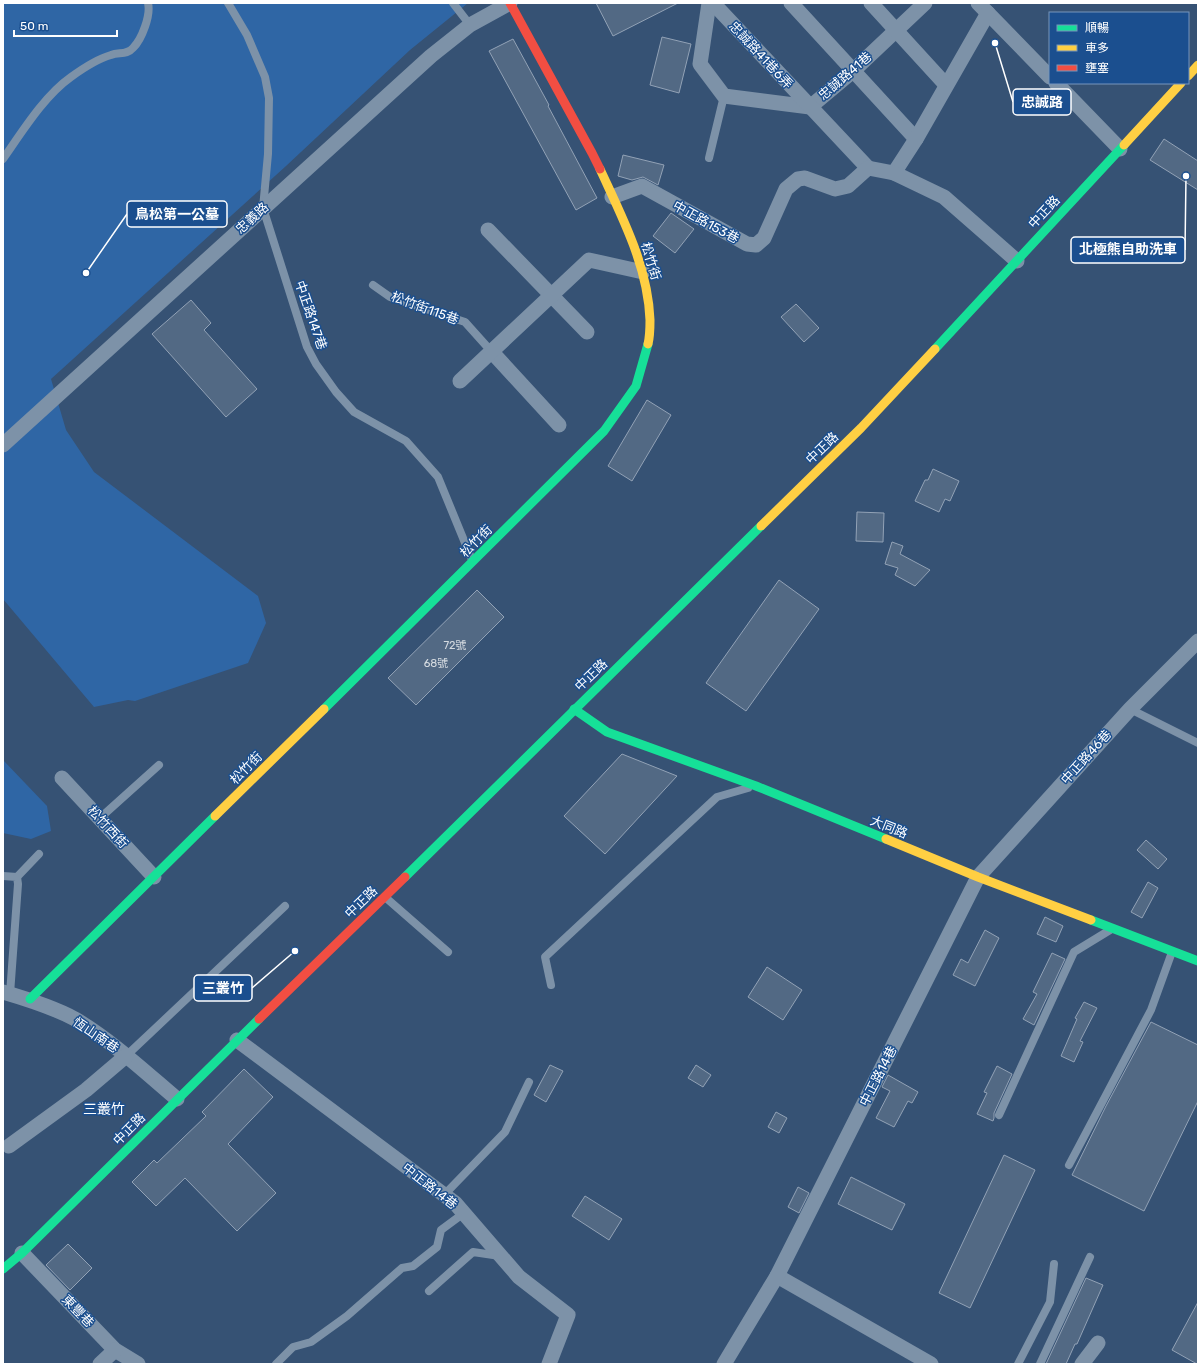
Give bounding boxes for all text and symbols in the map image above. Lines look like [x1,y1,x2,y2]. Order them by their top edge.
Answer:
scale bar [14,12,117,38]
legend [1049,12,1189,84]
street label: 忠誠路41巷6弄 [726,18,796,92]
text: 50 m [20,19,48,33]
text: 順暢 [1085,21,1109,35]
text: 車多 [1085,41,1109,55]
street label: 忠誠路41巷 [815,49,875,103]
text: 壅塞 [1085,61,1109,75]
callout: 忠誠路 [1013,89,1071,115]
text: 忠誠路 [1021,94,1063,111]
street label: 中正路 [1025,193,1063,231]
street label: 中正路153巷 [670,198,742,246]
street label: 忠義路 [232,199,272,237]
callout: 鳥松第一公墓 [127,201,227,227]
text: 鳥松第一公墓 [135,206,219,223]
callout: 北極熊自助洗車 [1071,237,1185,263]
street label: 松竹街 [638,240,664,282]
text: 北極熊自助洗車 [1079,241,1177,258]
street label: 中正路147巷 [292,278,330,352]
street label: 松竹街115巷 [389,289,461,327]
street label: 中正路 [803,429,841,467]
street label: 松竹街 [457,522,495,560]
house number: 72號 [443,639,467,652]
street label: 中正路 [572,656,610,694]
house number: 68號 [424,657,448,670]
street label: 中正路46巷 [1058,727,1114,787]
street label: 松竹街 [227,749,265,787]
street label: 松竹西街 [85,803,131,851]
street label: 大同路 [868,813,910,841]
street label: 中正路 [342,883,380,921]
callout: 三叢竹 [194,975,252,1001]
text: 三叢竹 [202,980,244,997]
street label: 恆山南巷 [70,1014,122,1056]
street label: 中正路14巷 [856,1043,900,1109]
district label: 三叢竹 [83,1101,125,1118]
street label: 中正路 [110,1110,148,1148]
street label: 中正路14巷 [400,1160,460,1212]
street label: 東豐巷 [59,1292,97,1330]

